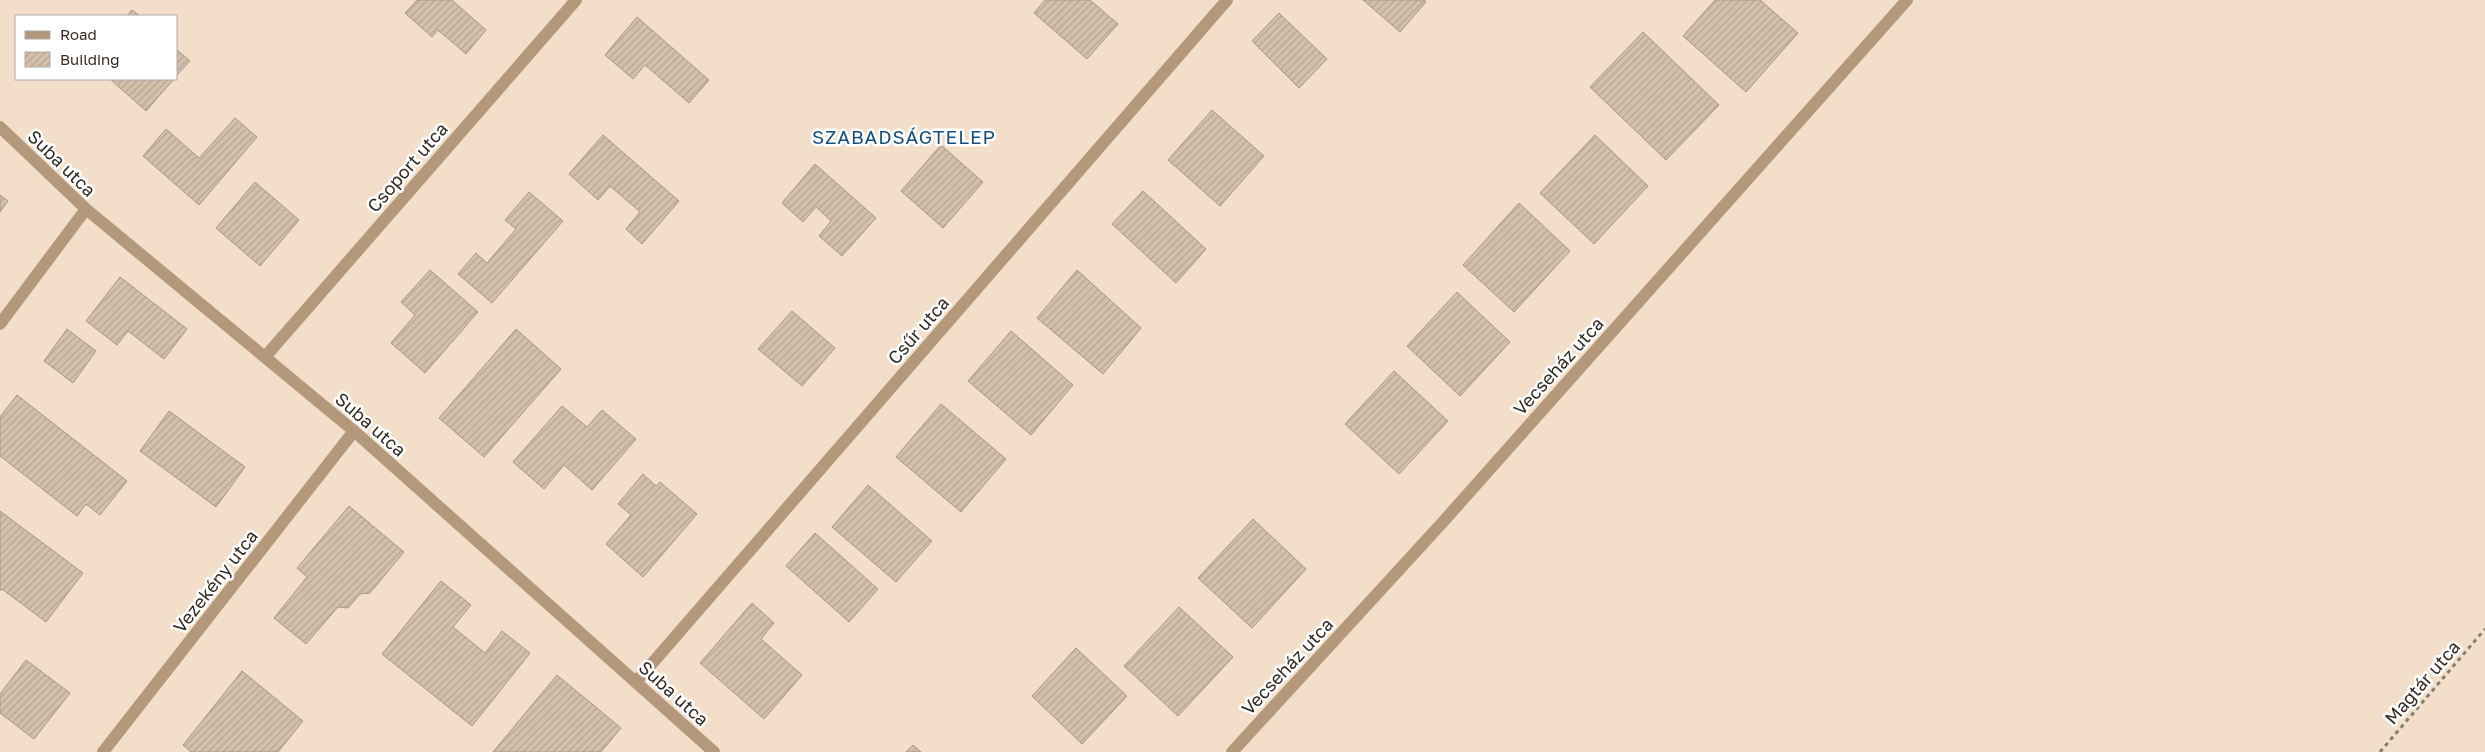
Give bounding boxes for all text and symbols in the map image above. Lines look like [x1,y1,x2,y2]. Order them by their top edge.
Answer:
legend [15,15,178,80]
text: Road [60,25,97,43]
text: Building [60,50,120,68]
street label: Csoport utca [362,118,452,216]
street label: Suba utca [23,125,101,201]
district label: SZABADSÁGTELEP [812,125,996,148]
street label: Csűr utca [883,292,953,368]
street label: Vecseház utca [1508,312,1608,420]
street label: Suba utca [331,387,411,461]
street label: Vezekény utca [168,525,262,637]
street label: Vecseház utca [1237,613,1337,719]
street label: Magtár utca [2380,636,2464,728]
street label: Suba utca [635,656,713,730]

